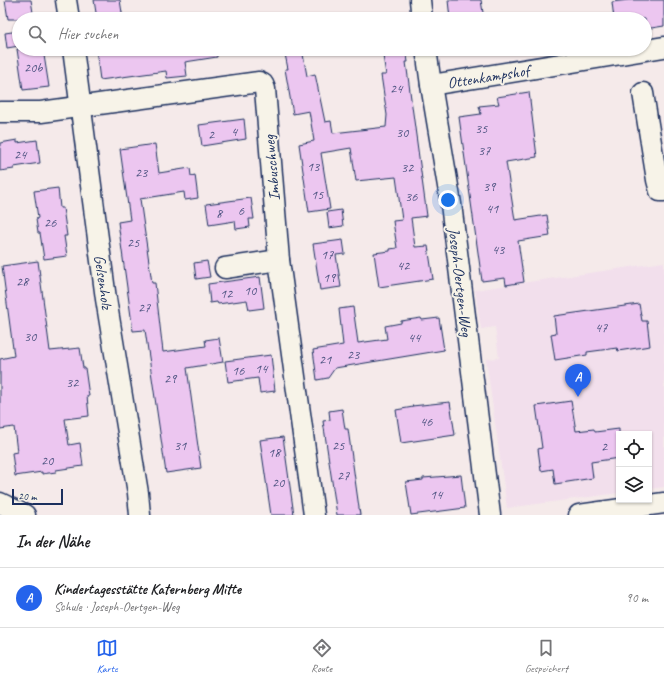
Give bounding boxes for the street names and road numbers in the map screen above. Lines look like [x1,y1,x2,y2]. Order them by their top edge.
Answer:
street label: Ottenkampshof [446,60,535,93]
street label: Imbuschweg [259,133,285,202]
street label: Joseph-Oertgen-Weg [443,226,477,339]
street label: Gelsenholz [89,254,117,311]

